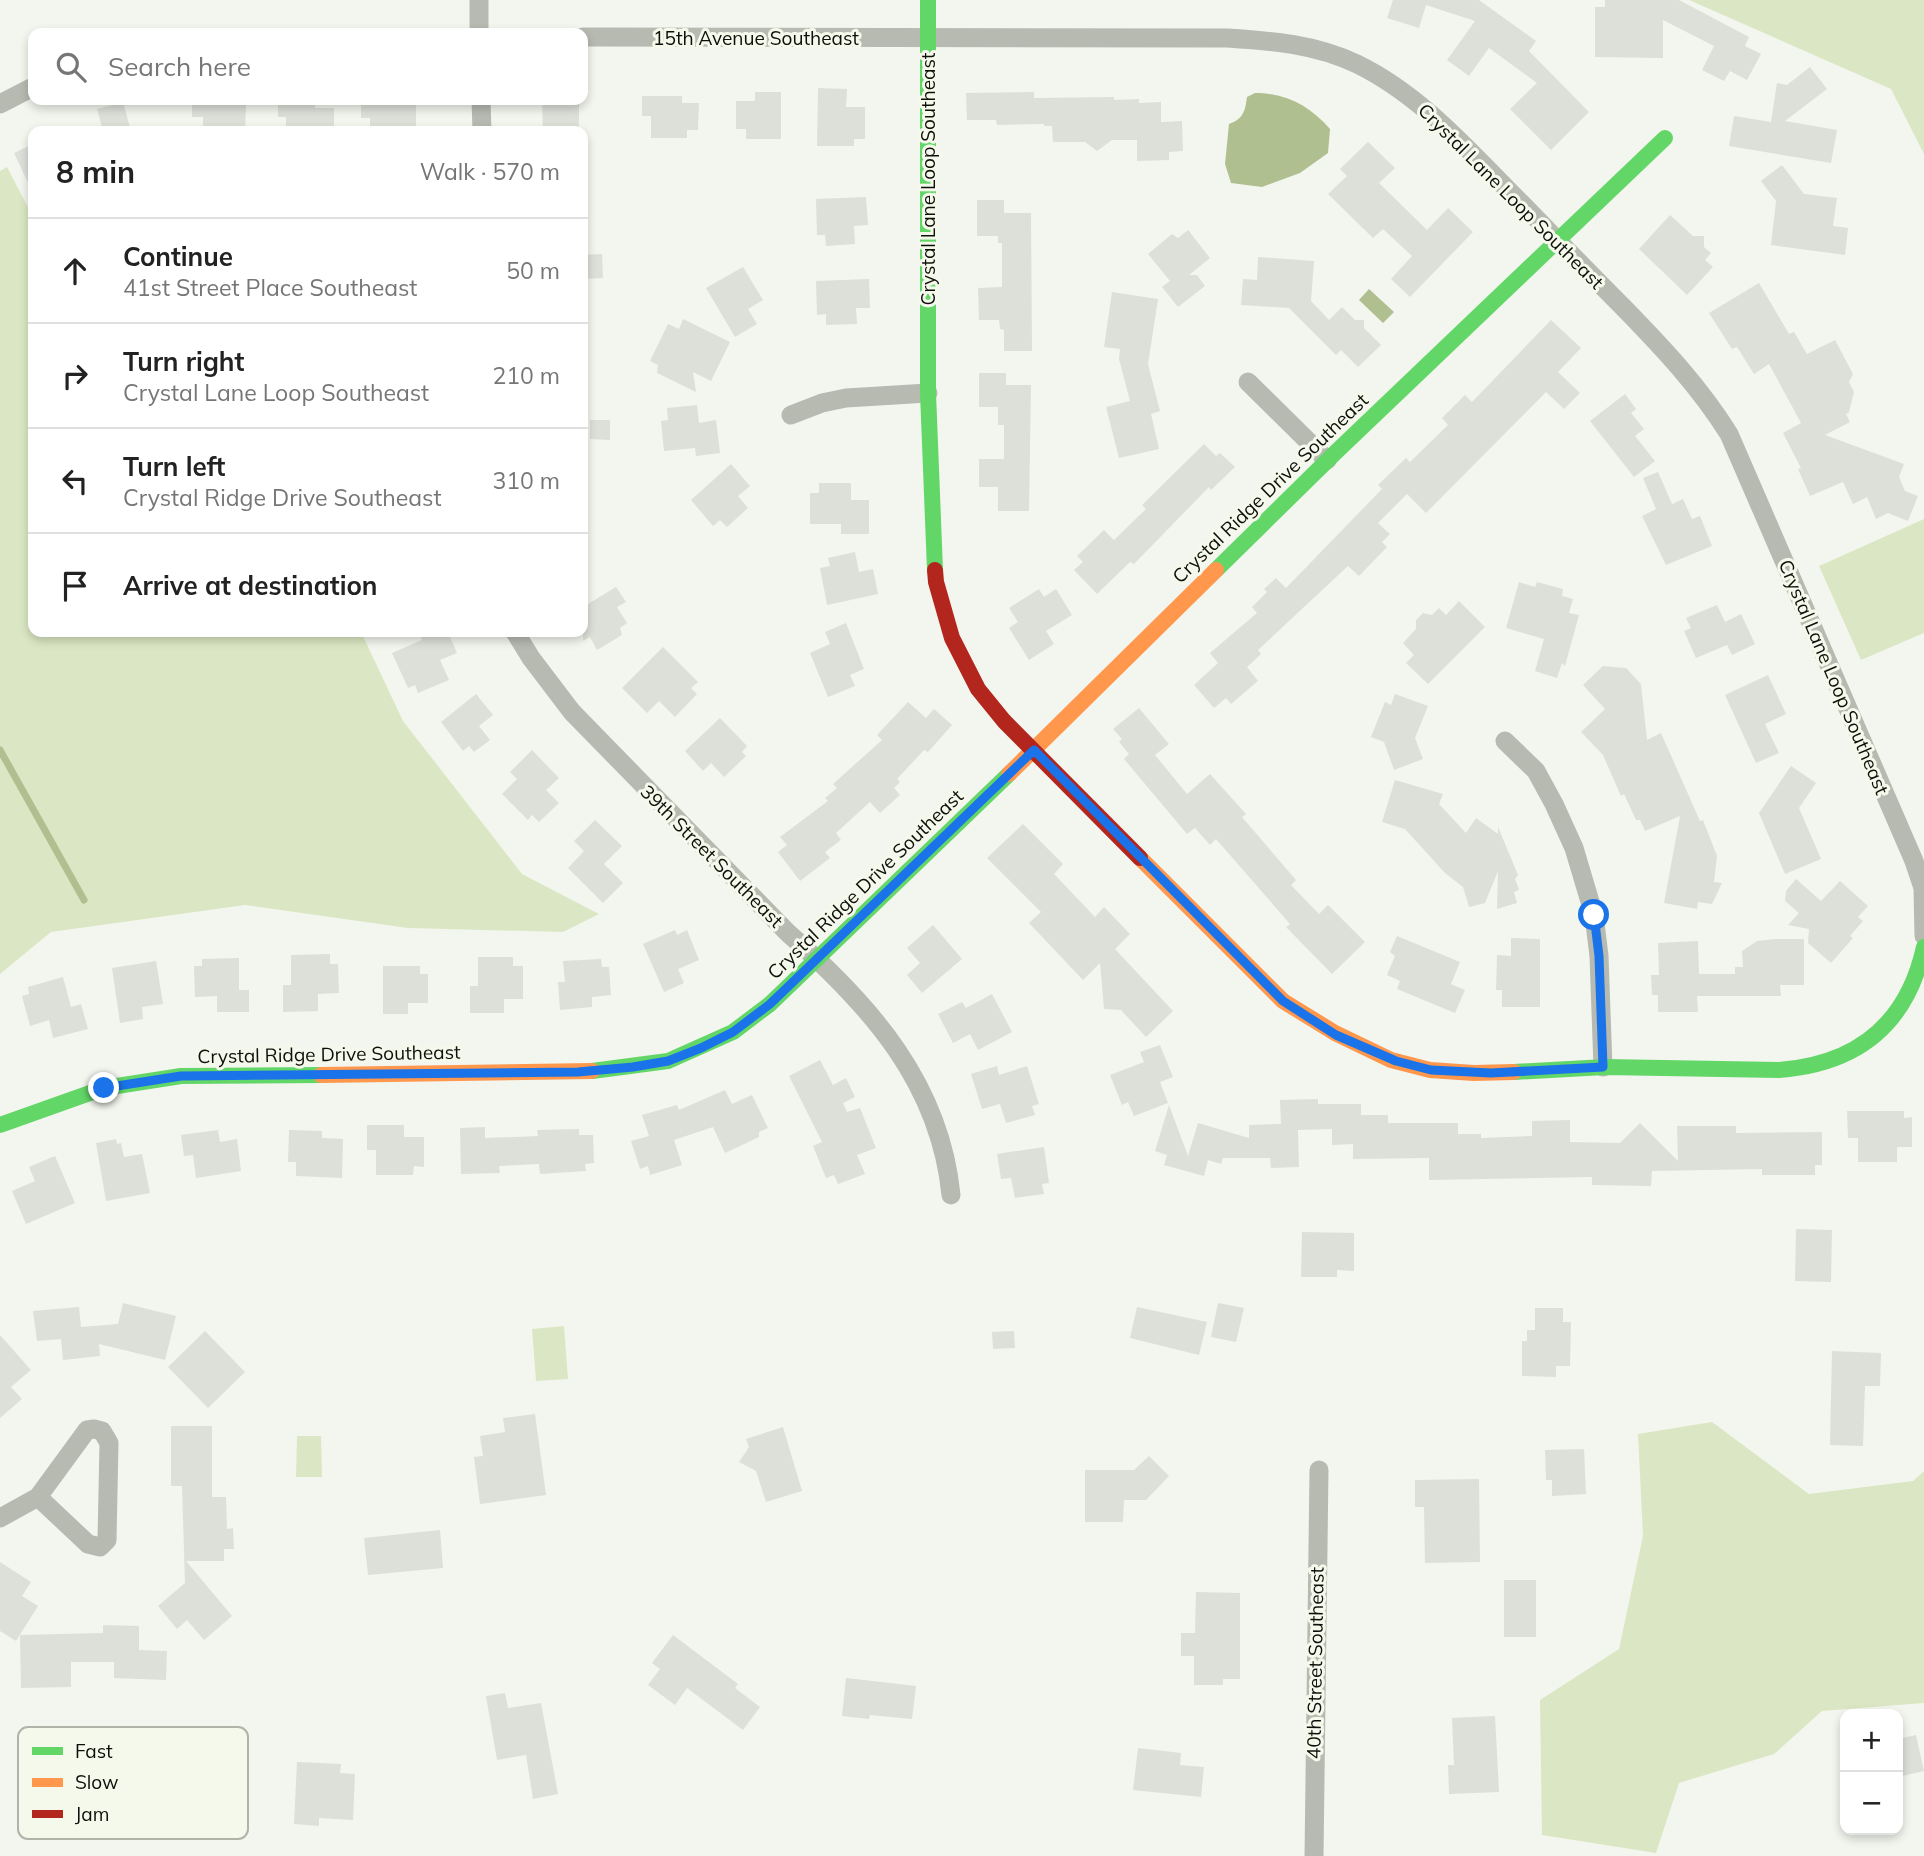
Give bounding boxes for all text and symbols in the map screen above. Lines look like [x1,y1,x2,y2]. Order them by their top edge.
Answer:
street label: 15th Avenue Southeast [653,26,859,50]
search box [28,28,588,105]
icon: search [52,48,90,86]
text: Search here [108,50,251,83]
street label: Crystal Lane Loop Southeast [916,52,940,305]
street label: Crystal Lane Loop Southeast [1413,98,1609,294]
text: 8 min [56,153,135,191]
text: Walk · 570 m [420,157,560,186]
text: Continue [123,240,233,273]
icon: ahead [56,252,94,290]
text: 50 m [506,256,560,285]
text: 41st Street Place Southeast [123,273,417,302]
text: Turn right [123,345,244,378]
icon: right [56,357,94,395]
text: 210 m [492,361,560,390]
text: Crystal Lane Loop Southeast [123,378,429,407]
street label: Crystal Ridge Drive Southeast [1167,388,1373,588]
text: Turn left [123,450,225,483]
icon: left [56,462,94,500]
text: 310 m [492,466,560,495]
text: Crystal Ridge Drive Southeast [123,483,441,512]
street label: Crystal Lane Loop Southeast [1774,556,1895,798]
icon: arrive [56,567,94,605]
text: Arrive at destination [123,569,378,602]
street label: 39th Street Southeast [636,780,789,933]
street label: Crystal Ridge Drive Southeast [762,784,968,984]
route start [1578,899,1609,930]
street label: Crystal Ridge Drive Southeast [197,1040,461,1068]
route end [88,1072,119,1103]
street label: 40th Street Southeast [1301,1566,1329,1759]
map controls [1840,1709,1903,1835]
button: + [1840,1709,1903,1772]
legend [18,1727,248,1839]
text: Fast [75,1739,113,1763]
text: Slow [75,1770,119,1794]
button: − [1840,1772,1903,1835]
text: Jam [75,1802,109,1826]

